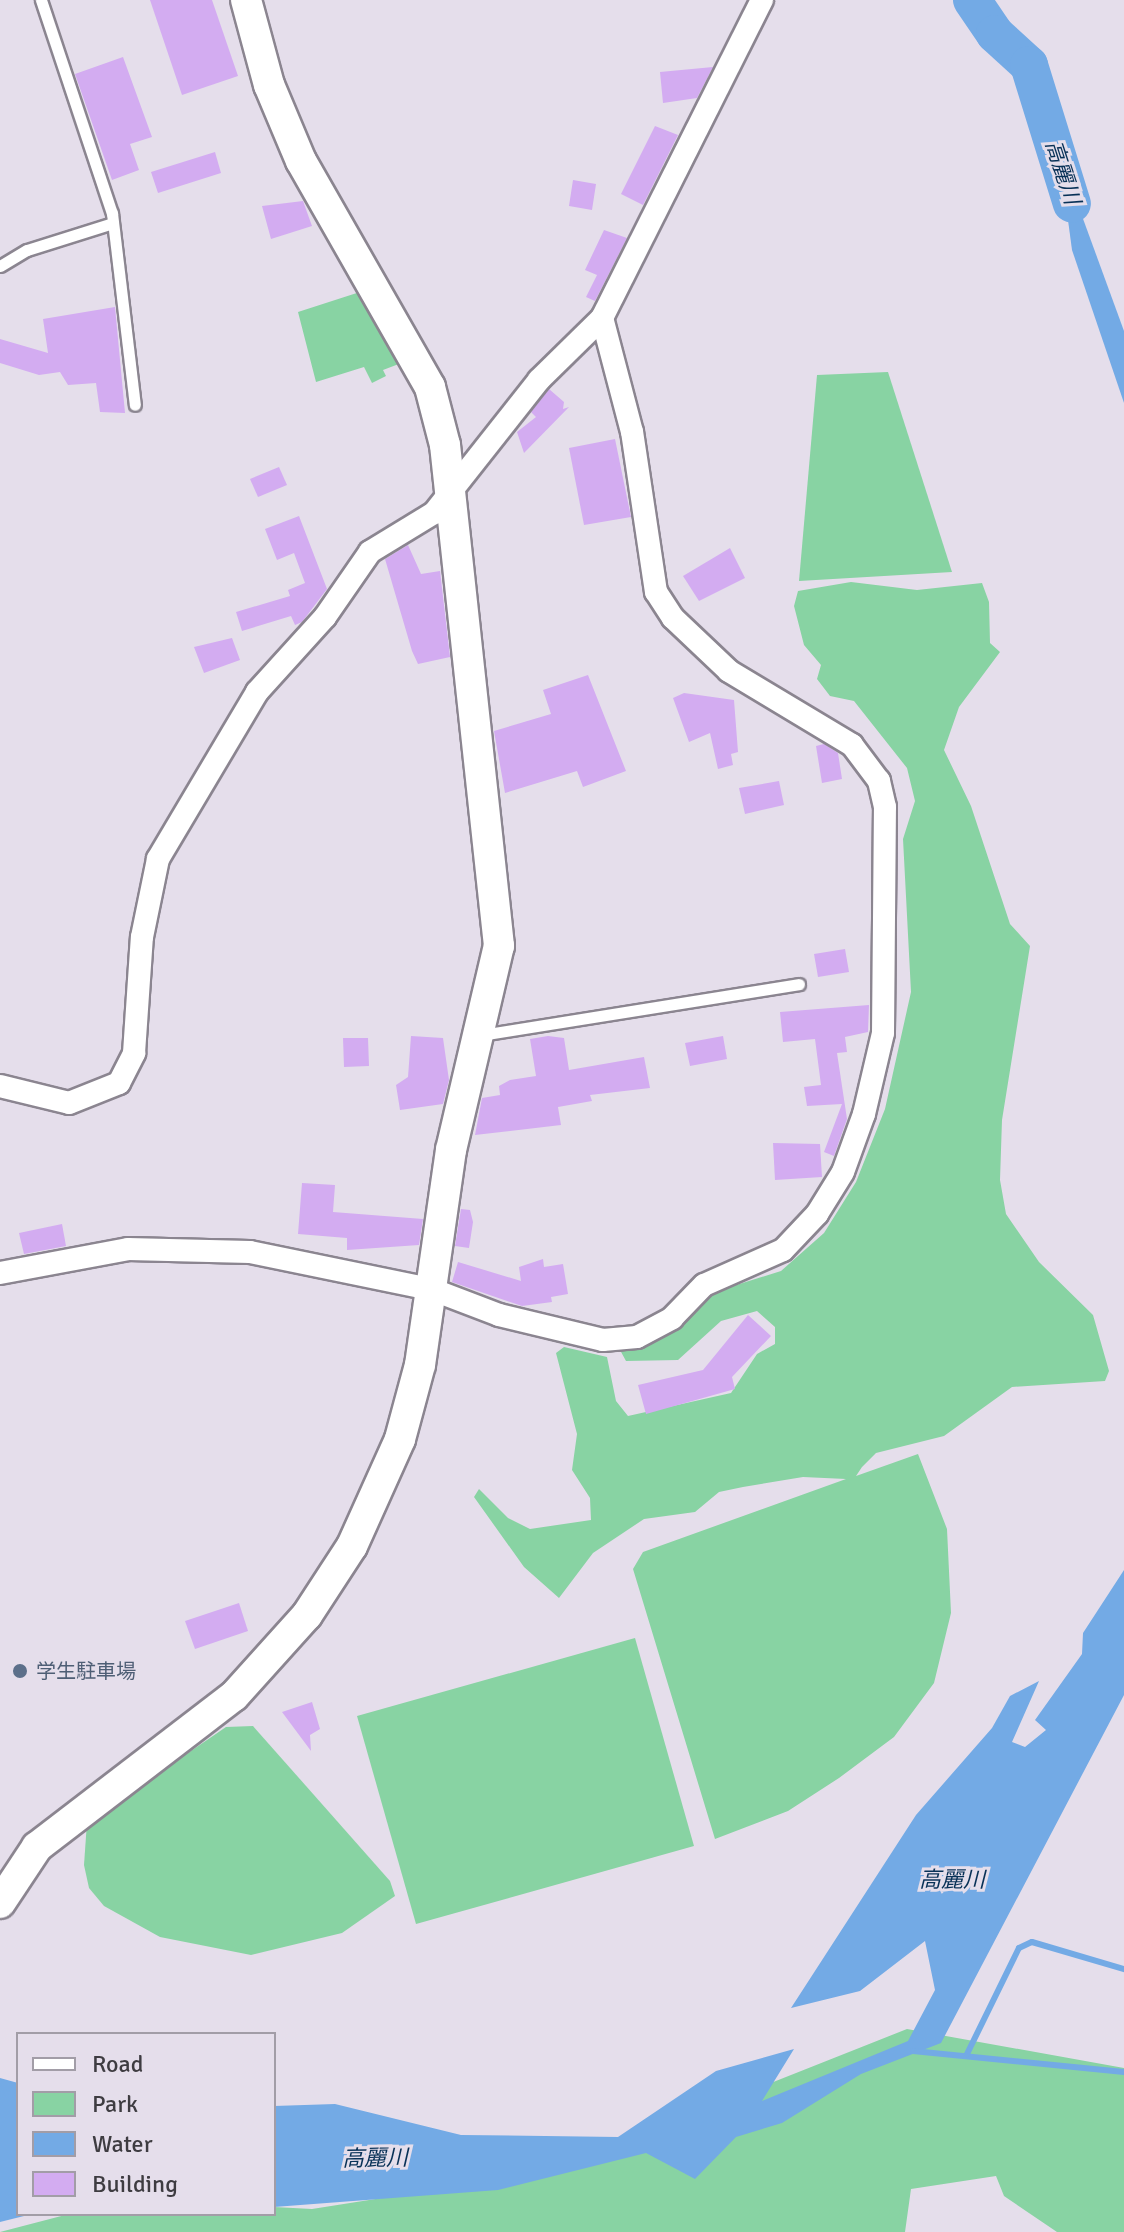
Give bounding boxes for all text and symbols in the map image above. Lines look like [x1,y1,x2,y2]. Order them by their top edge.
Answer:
water label: 高麗川 [1040,137,1086,207]
place label: 学生駐車場 [36,1659,136,1683]
marker: 学生駐車場 [11,1662,29,1680]
water label: 高麗川 [919,1867,985,1893]
legend [16,2032,276,2216]
text: Road [92,2049,143,2079]
text: Park [92,2089,138,2119]
text: Water [92,2129,152,2159]
water label: 高麗川 [342,2144,408,2172]
text: Building [92,2169,178,2199]

